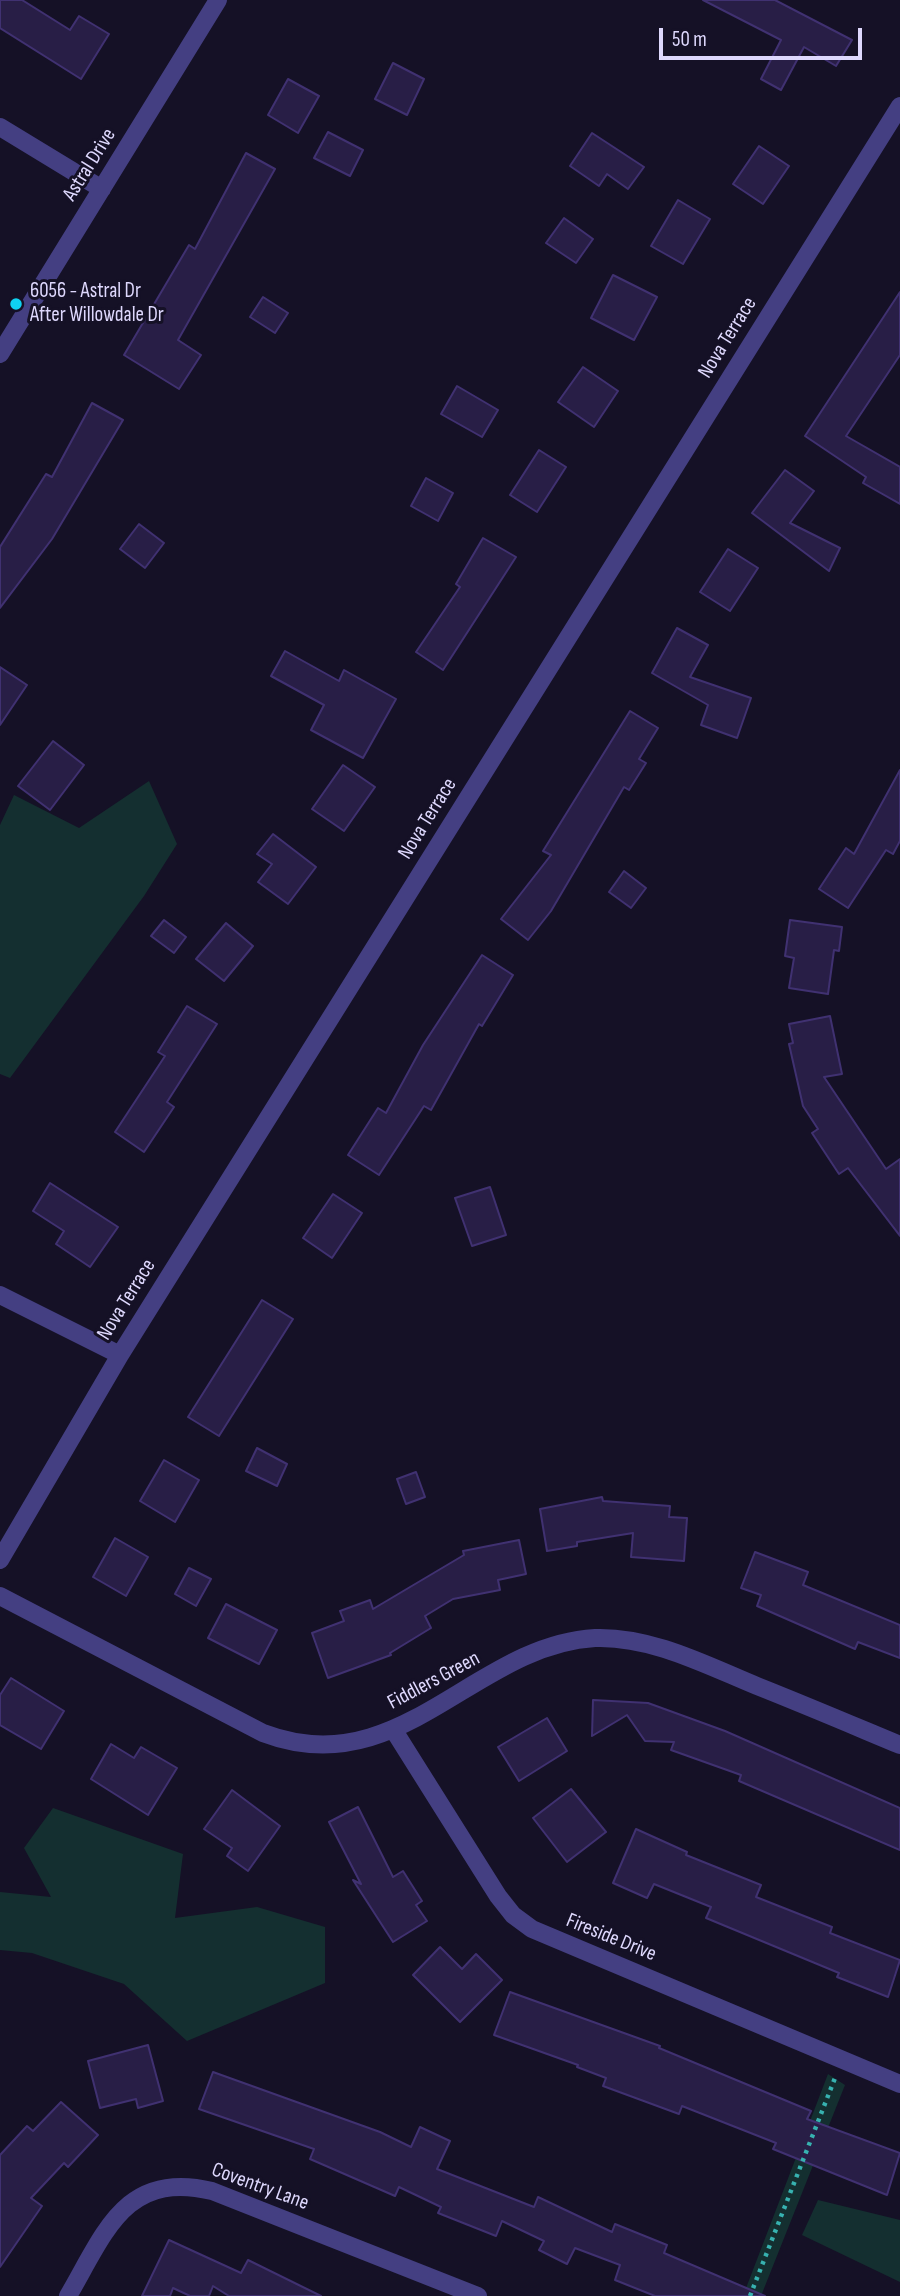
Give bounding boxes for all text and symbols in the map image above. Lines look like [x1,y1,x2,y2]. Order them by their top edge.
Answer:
scale bar [662,14,865,58]
text: 50 m [672,27,707,52]
street label: Astral Drive [58,124,122,206]
place label: 6056 - Astral Dr After Willowdale Dr [30,279,164,329]
street label: Nova Terrace [693,293,763,383]
marker: 6056 - Astral Dr After Willowdale Dr [8,296,24,312]
street label: Nova Terrace [393,774,463,864]
street label: Nova Terrace [92,1255,162,1345]
street label: Fiddlers Green [384,1646,484,1716]
street label: Fireside Drive [562,1909,660,1967]
street label: Coventry Lane [208,2158,312,2216]

